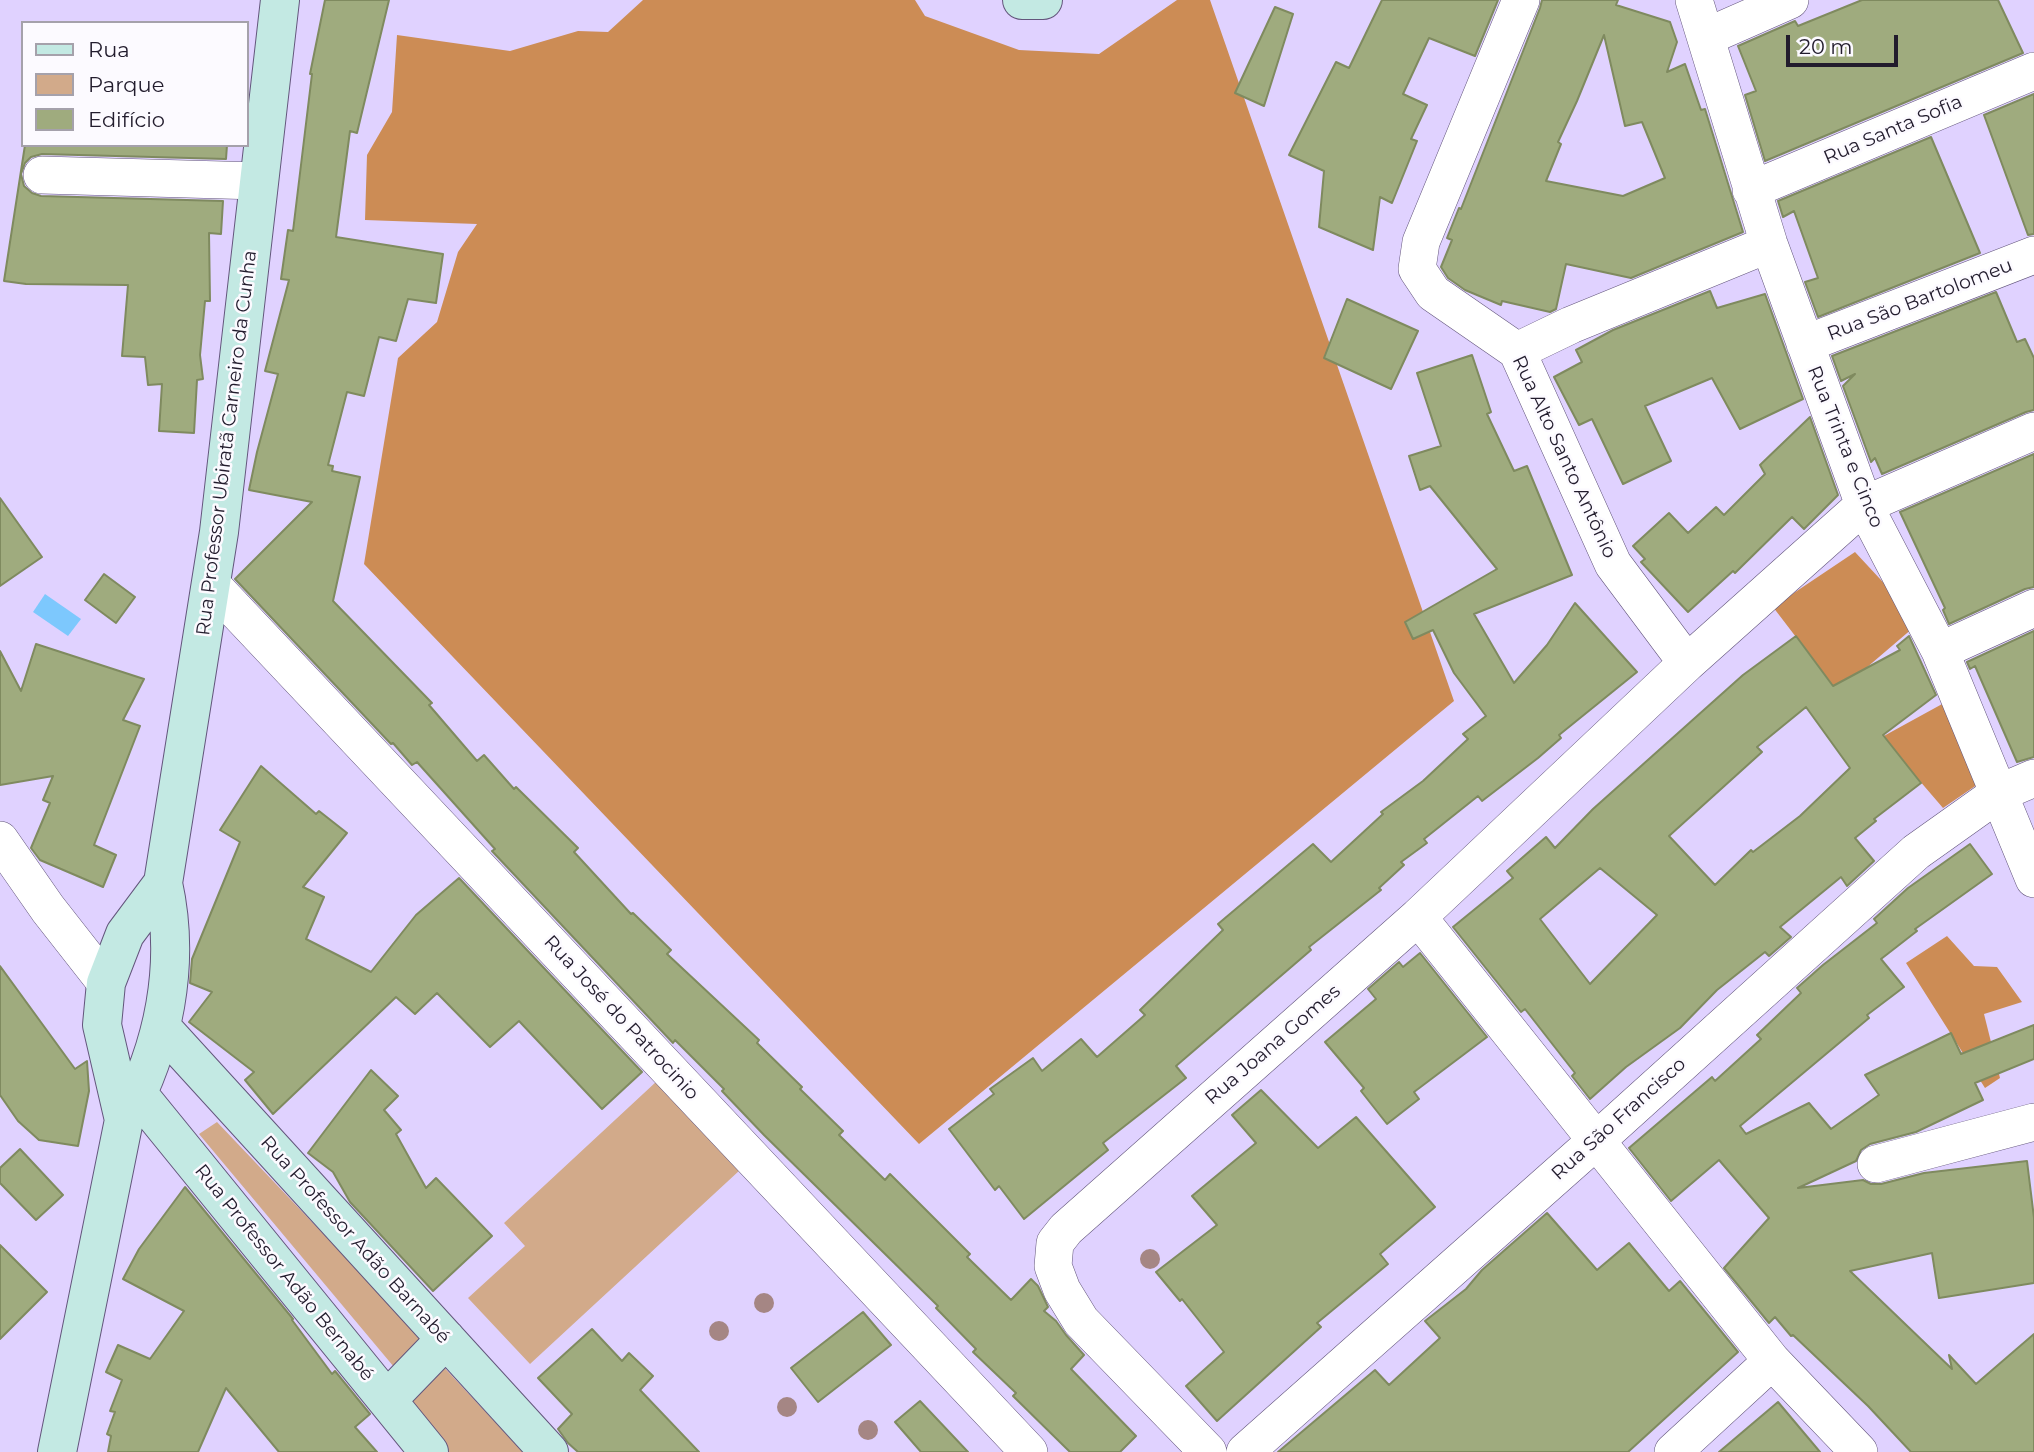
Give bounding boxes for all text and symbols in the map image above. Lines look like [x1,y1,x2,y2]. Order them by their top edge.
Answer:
legend [21,21,248,147]
scale bar [1789,21,1901,65]
text: 20 m [1799,34,1853,59]
text: Rua [88,37,130,62]
text: Parque [88,72,164,97]
street label: Rua Santa Sofia [1820,91,1966,169]
text: Edifício [88,107,165,132]
street label: Rua Professor Ubiratã Carneiro da Cunha [192,249,262,637]
street label: Rua São Bartolomeu [1824,254,2016,346]
street label: Rua Alto Santo Antônio [1507,352,1621,562]
street label: Rua Trinta e Cinco [1802,363,1888,531]
street label: Rua José do Patrocinio [539,931,703,1105]
street label: Rua Joana Gomes [1201,980,1345,1110]
street label: Rua São Francisco [1547,1053,1691,1185]
street label: Rua Professor Adão Barnabé [256,1131,454,1349]
street label: Rua Professor Adão Bernabé [189,1160,379,1386]

